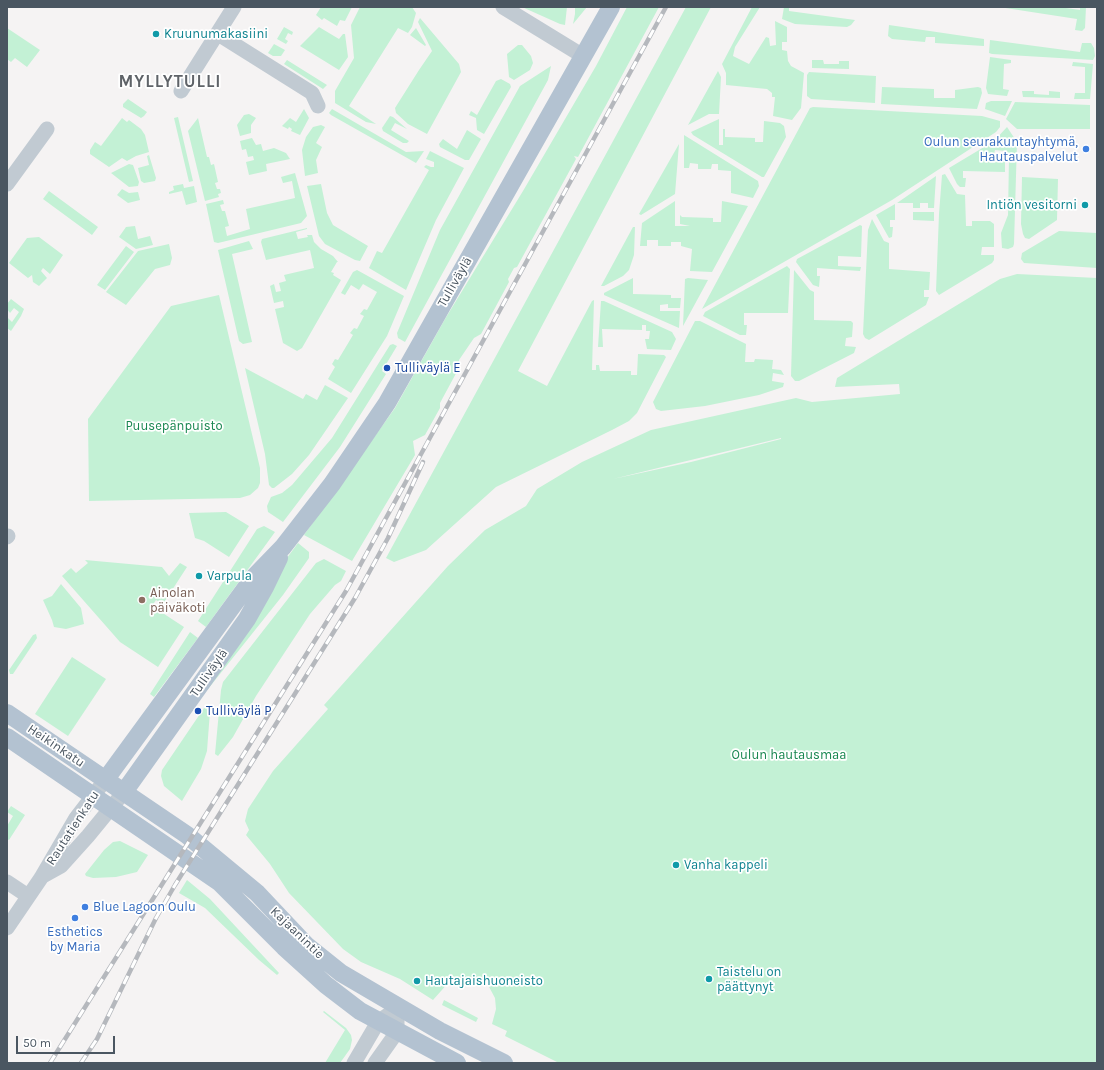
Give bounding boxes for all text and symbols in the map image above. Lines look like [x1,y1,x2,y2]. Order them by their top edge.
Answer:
place label: Kruunumakasiini [164,26,268,42]
marker: Kruunumakasiini [151,29,161,39]
district label: MYLLYTULLI [118,72,222,92]
place label: Oulun seurakuntayhtymä, Hautauspalvelut [924,134,1078,165]
marker: Oulun seurakuntayhtymä, Hautauspalvelut [1081,144,1091,154]
place label: Intiön vesitorni [986,197,1077,213]
marker: Intiön vesitorni [1080,200,1090,210]
street label: Tulliväylä [434,254,476,310]
place label: Tulliväylä E [395,360,461,376]
marker: Tulliväylä E [382,363,392,373]
park label: Puusepänpuisto [125,418,223,434]
place label: Varpula [207,568,252,584]
marker: Varpula [194,571,204,581]
place label: Ainolan päiväkoti [150,585,206,616]
marker: Ainolan päiväkoti [137,595,147,605]
street label: Tulliväylä [187,646,231,700]
place label: Tulliväylä P [206,703,271,719]
marker: Tulliväylä P [193,706,203,716]
street label: Heikinkatu [24,721,88,771]
park label: Oulun hautausmaa [732,747,846,763]
street label: Rautatienkatu [43,788,103,868]
place label: Vanha kappeli [684,857,768,873]
marker: Vanha kappeli [671,860,681,870]
place label: Blue Lagoon Oulu [93,899,196,915]
marker: Blue Lagoon Oulu [80,902,90,912]
street label: Kajaanintie [267,904,327,962]
marker: Esthetics by Maria [70,913,80,923]
place label: Esthetics by Maria [47,924,103,955]
place label: Taistelu on päättynyt [717,964,781,995]
place label: Hautajaishuoneisto [425,973,543,989]
marker: Taistelu on päättynyt [704,974,714,984]
marker: Hautajaishuoneisto [412,976,422,986]
scale bar [18,1028,117,1054]
text: 50 m [23,1036,51,1050]

